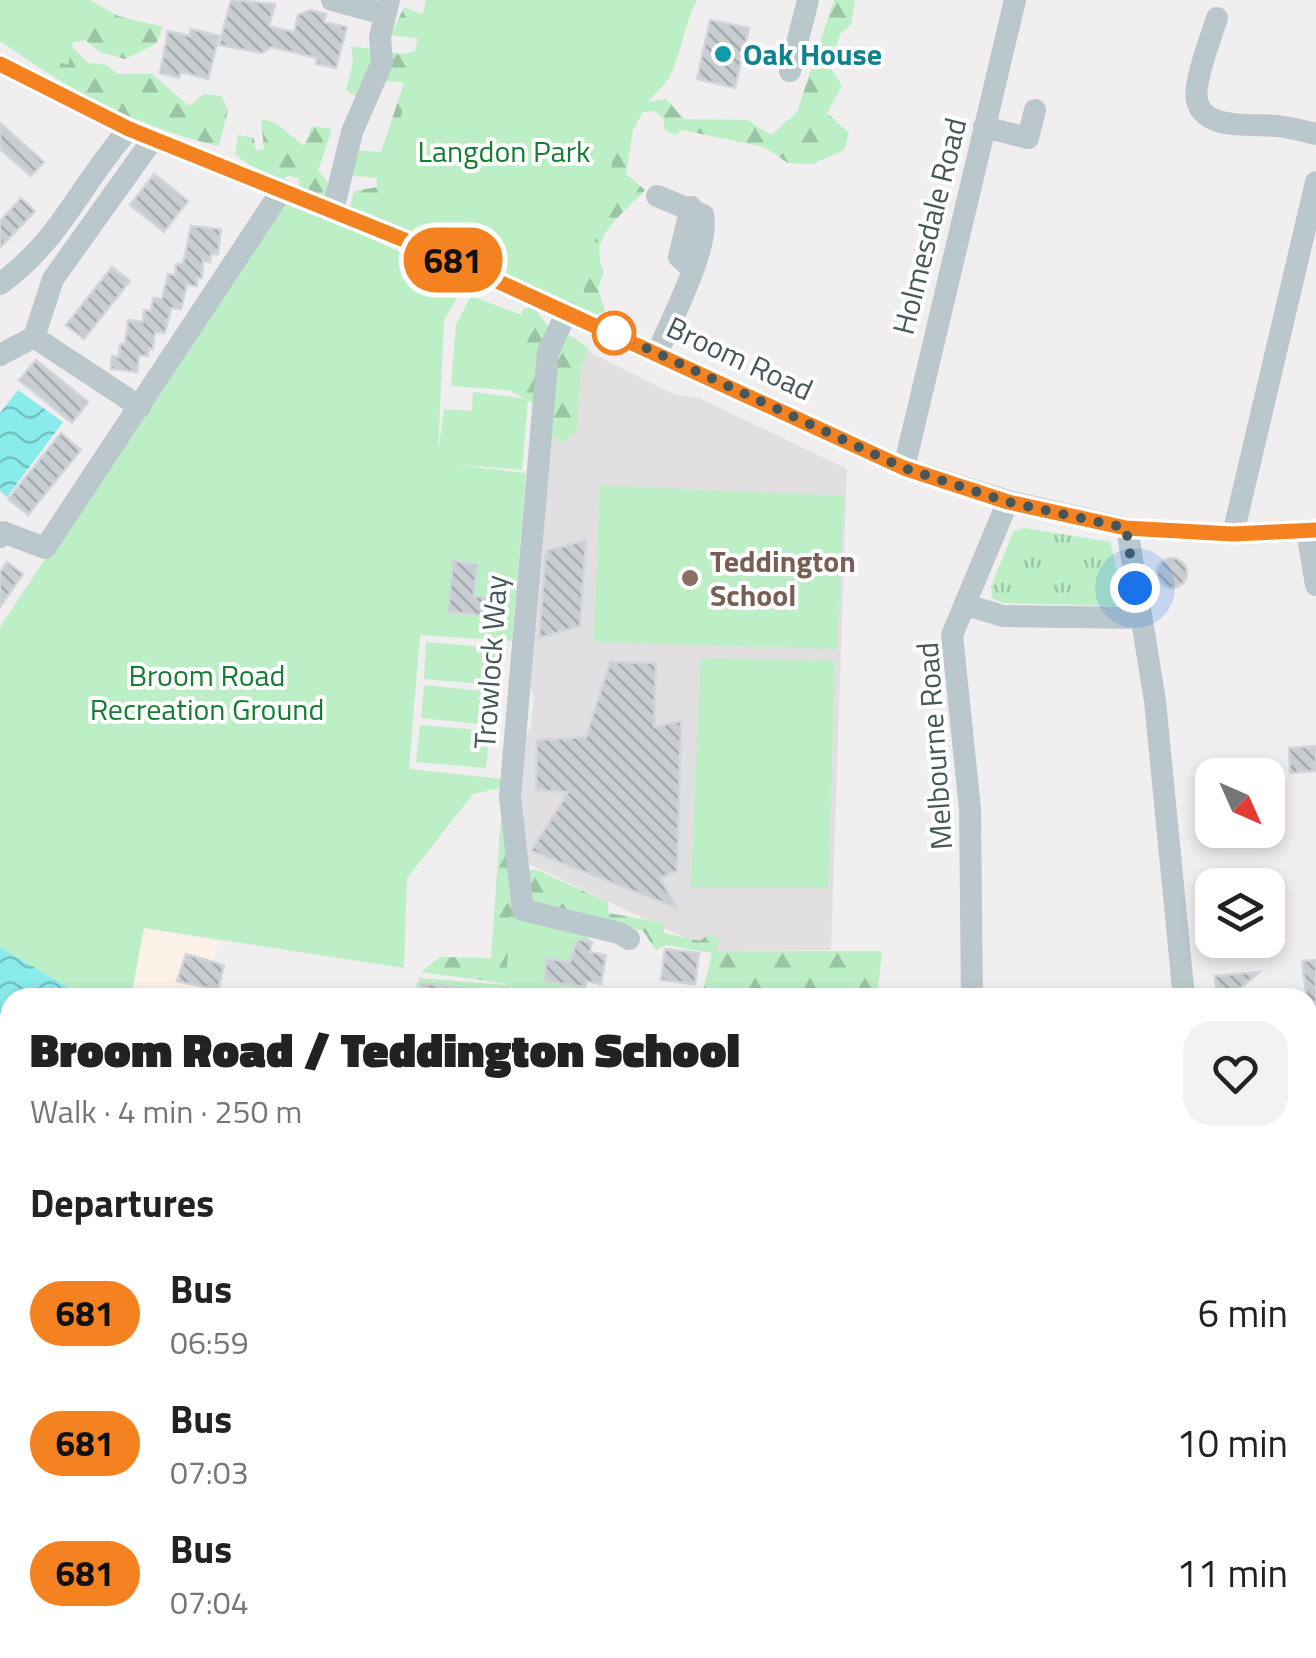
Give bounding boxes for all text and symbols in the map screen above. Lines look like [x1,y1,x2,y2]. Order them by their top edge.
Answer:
place label: Oak House [743,31,882,77]
marker: Oak House [712,43,734,65]
street label: Holmesdale Road [880,113,978,339]
park label: Langdon Park [418,128,590,174]
line badge: 681 [396,228,510,292]
text: 681 [424,233,482,287]
street label: Broom Road [659,304,821,412]
unlabelled marker [593,312,635,354]
place label: Teddington School [710,538,856,618]
your location [1110,563,1160,613]
marker: Teddington School [679,567,701,589]
street label: Trowlock Way [461,574,519,750]
street label: Melbourne Road [904,641,964,851]
park label: Broom Road Recreation Ground [90,652,324,732]
north arrow [1195,758,1285,848]
map controls [1195,758,1285,958]
button: layers [1195,868,1285,958]
text: Broom Road / Teddington School [30,1013,740,1086]
button: heart [1183,1021,1288,1126]
text: Walk · 4 min · 250 m [30,1087,302,1135]
text: Departures [30,1174,214,1232]
text: Bus [170,1260,232,1318]
text: 6 min [1198,1284,1288,1342]
text: 681 [56,1286,114,1340]
text: 06:59 [170,1318,249,1366]
text: Bus [170,1390,232,1448]
text: 10 min [1177,1414,1288,1472]
text: 681 [56,1416,114,1470]
text: 07:03 [170,1448,249,1496]
text: Bus [170,1520,232,1578]
text: 11 min [1177,1544,1288,1602]
text: 681 [56,1546,114,1600]
text: 07:04 [170,1578,249,1626]

